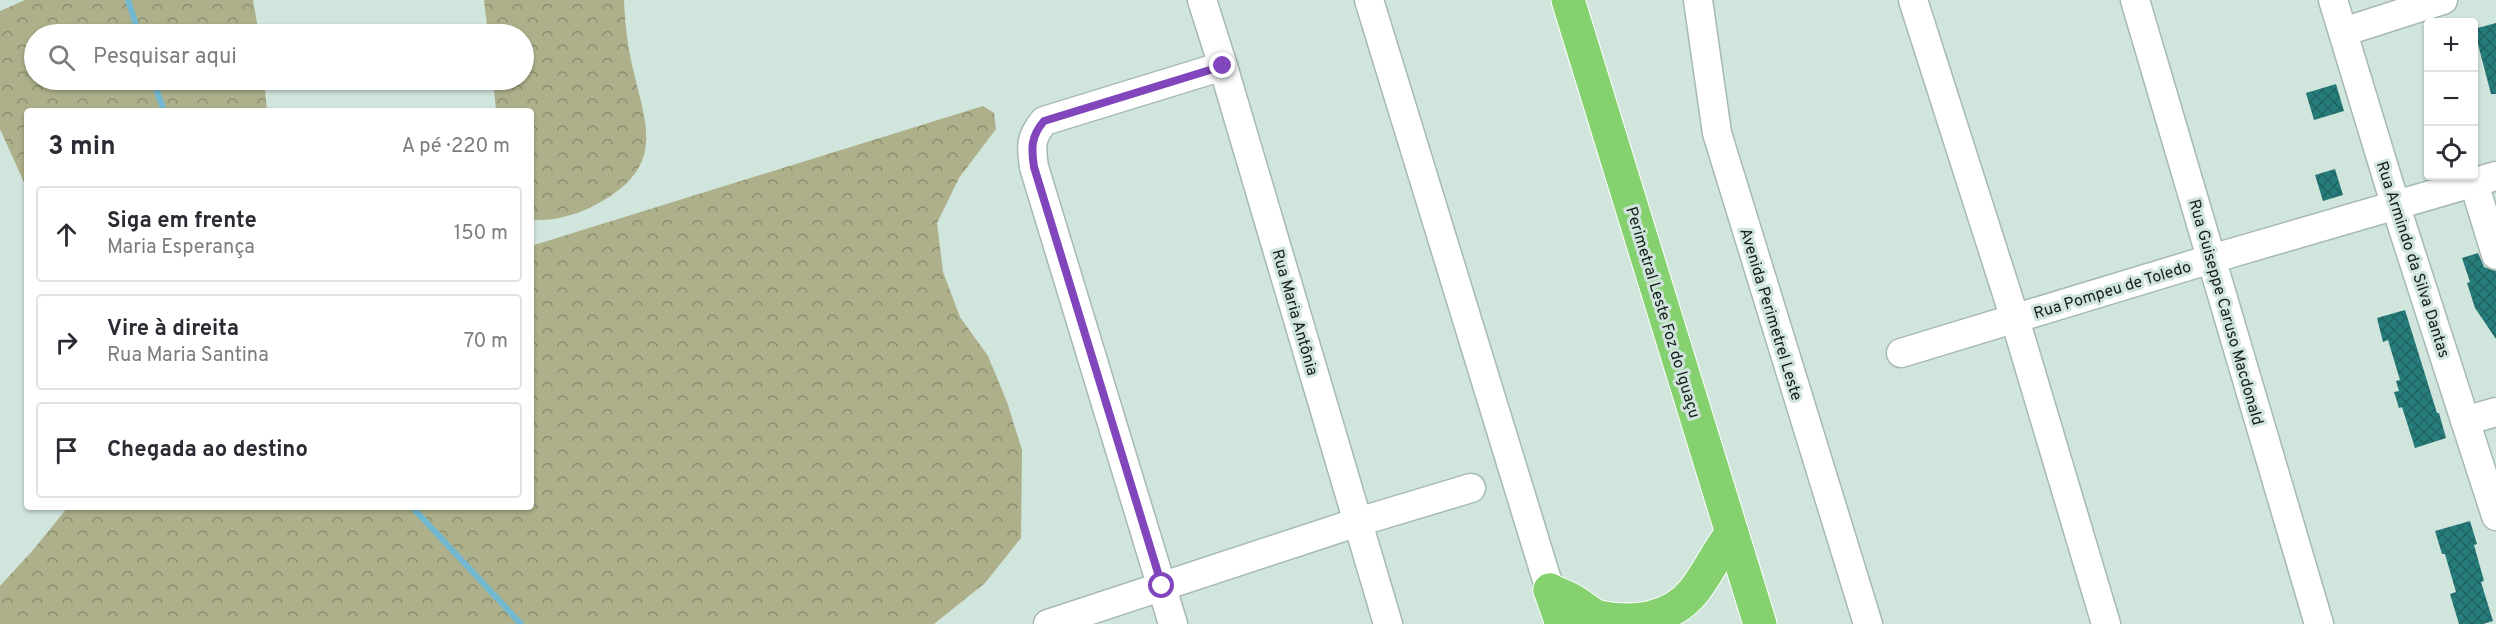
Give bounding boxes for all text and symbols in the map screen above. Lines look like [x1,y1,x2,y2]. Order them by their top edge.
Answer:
map controls [2424,18,2478,180]
button: + [2424,18,2478,72]
search box [24,24,534,90]
icon: search [45,41,78,74]
text: Pesquisar aqui [93,44,237,71]
route end [1209,52,1235,78]
button: − [2424,72,2478,126]
button: locate [2424,126,2478,180]
text: 3 min [48,131,116,164]
text: A pé · 220 m [402,134,510,160]
street label: Rua Armindo da Silva Dantas [2371,159,2453,360]
street label: Rua Guiseppe Caruso Macdonald [2183,197,2267,428]
street label: Perimetral Leste Foz do Iguaçu [1620,204,1704,421]
text: Siga em frente [107,208,257,235]
icon: ahead [50,218,83,251]
text: 150 m [454,221,508,247]
street label: Avenida Perimetrel Leste [1734,226,1806,403]
text: Maria Esperança [107,235,255,261]
street label: Rua Maria Antônia [1266,247,1322,378]
street label: Rua Pompeu de Toledo [2031,257,2194,324]
text: Vire à direita [107,316,239,343]
icon: right [50,326,83,359]
text: 70 m [464,329,508,355]
text: Rua Maria Santina [107,343,269,369]
icon: arrive [50,434,83,467]
text: Chegada ao destino [107,437,308,464]
route start [1148,572,1174,598]

